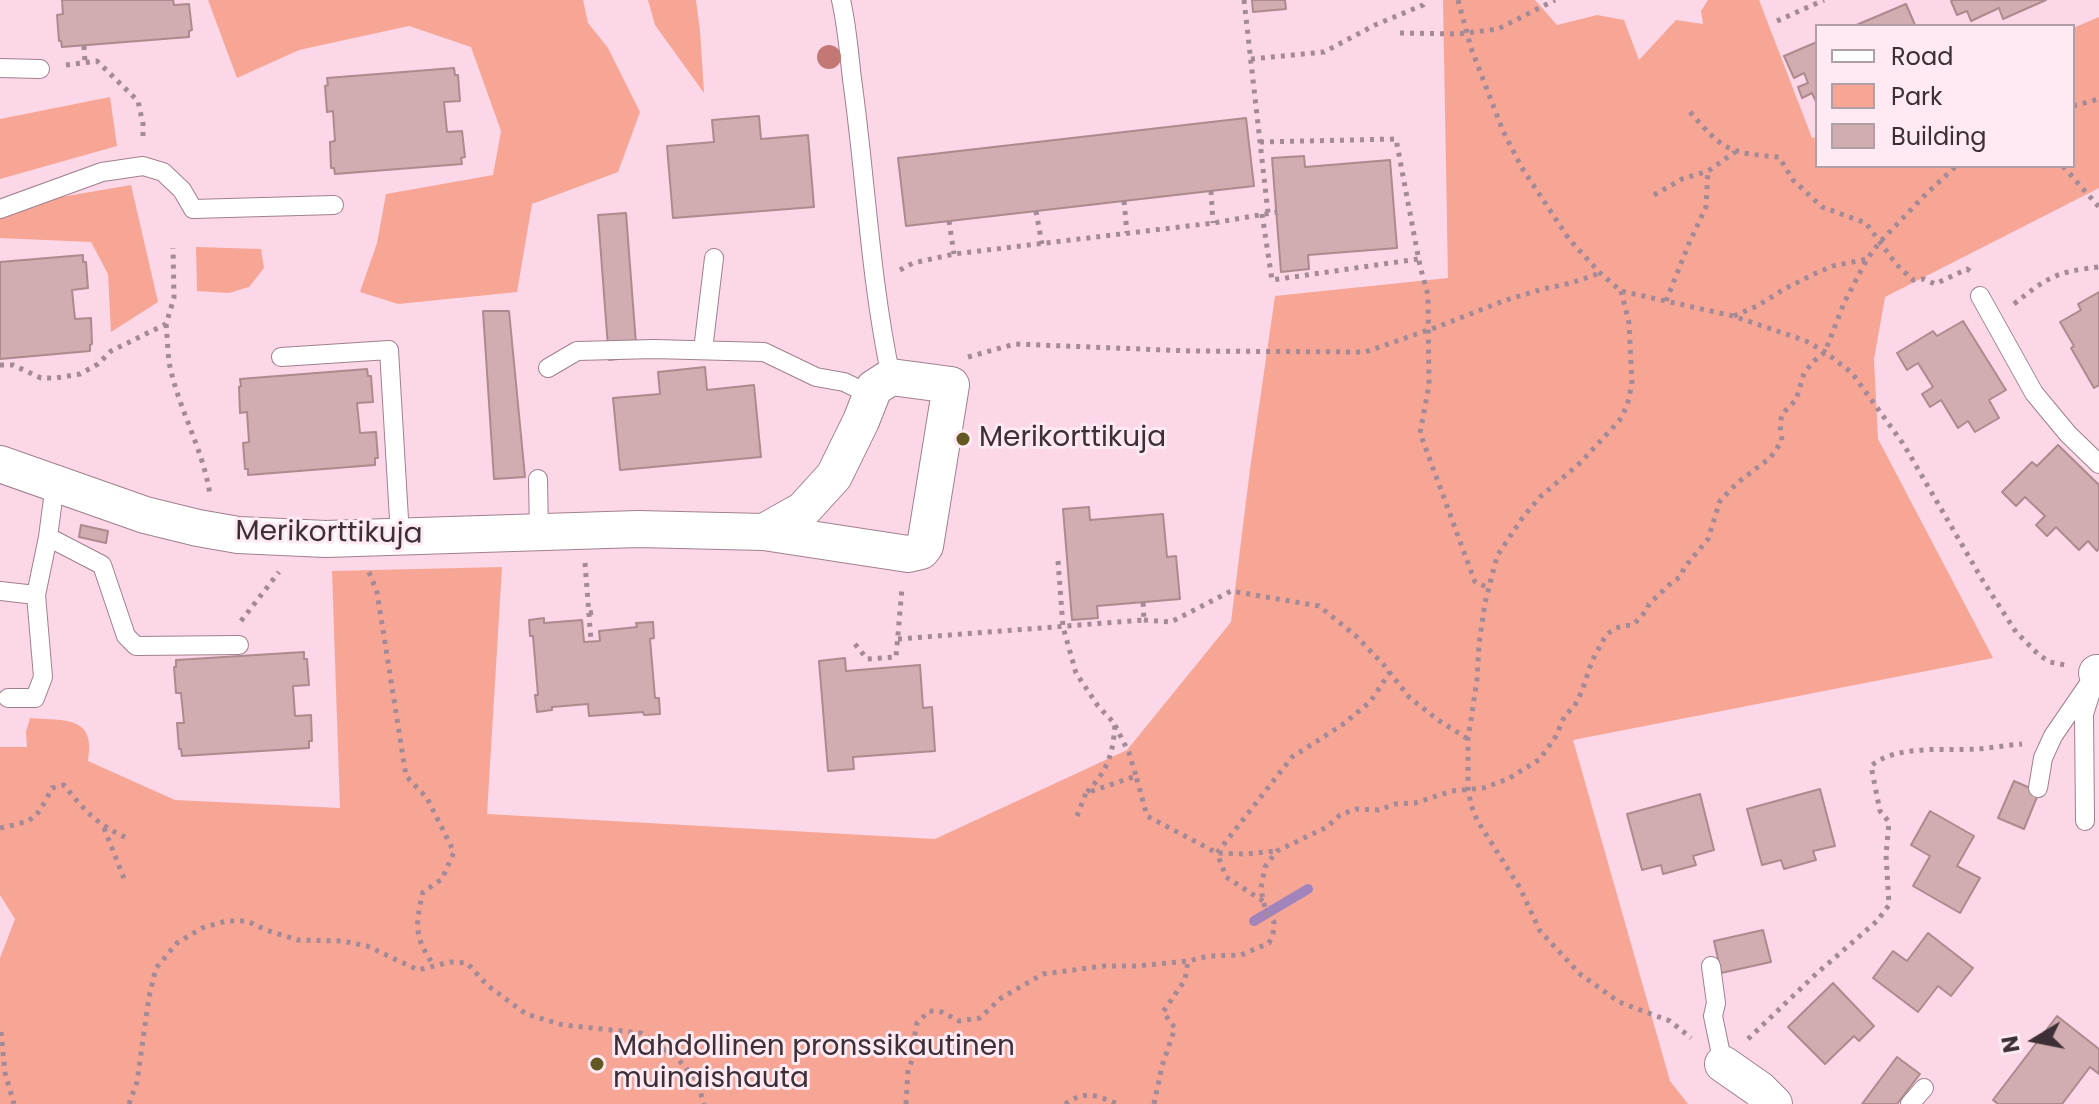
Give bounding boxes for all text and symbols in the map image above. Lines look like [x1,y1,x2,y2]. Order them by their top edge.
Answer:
legend [1815,24,2075,168]
text: Road [1891,40,1953,73]
text: Park [1891,80,1942,113]
text: Building [1891,120,1987,153]
place label: Merikorttikuja [979,422,1166,456]
marker: Merikorttikuja [954,430,972,448]
street label: Merikorttikuja [235,516,423,552]
north arrow [1995,1000,2075,1080]
place label: Mahdollinen pronssikautinen muinaishauta [613,1031,1015,1097]
text: N [1994,1033,2028,1055]
marker: Mahdollinen pronssikautinen muinaishauta [588,1055,606,1073]

